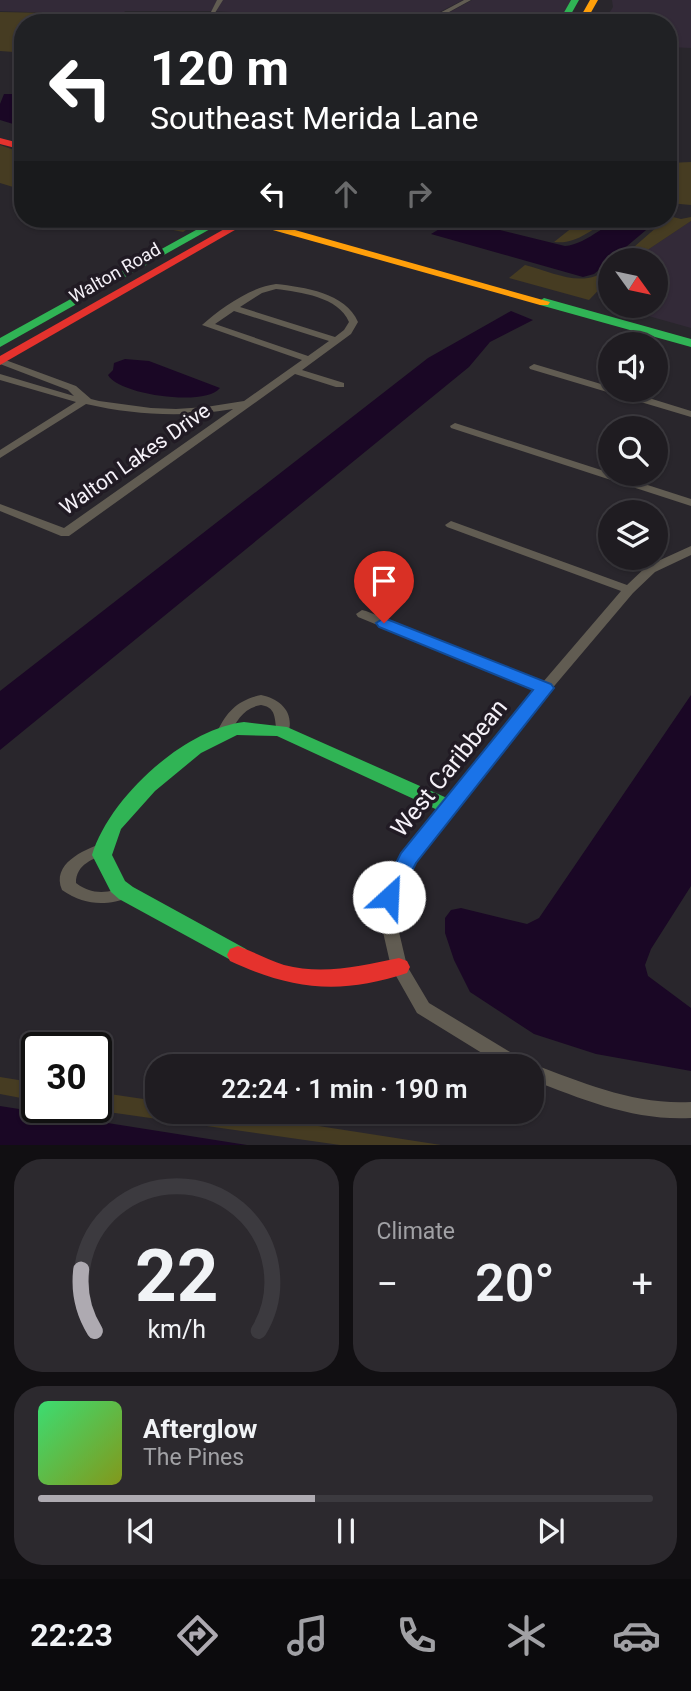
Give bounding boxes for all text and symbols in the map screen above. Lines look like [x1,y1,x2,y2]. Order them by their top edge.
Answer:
text: 120 m [150,40,289,97]
icon: left [35,42,126,133]
text: Southeast Merida Lane [150,99,478,137]
icon: left [254,175,292,213]
icon: ahead [327,175,365,213]
icon: right [400,175,438,213]
street label: Walton Road [66,238,164,307]
north arrow [598,248,668,318]
map controls [598,248,668,570]
button: sound [598,332,668,402]
street label: Walton Lakes Drive [55,398,215,520]
button: search [598,416,668,486]
button: layers [598,500,668,570]
pin [354,551,414,623]
icon: arrive [365,562,403,600]
street label: West Caribbean [385,694,513,842]
position arrow [352,860,426,934]
speed limit sign: 30 [21,1032,112,1123]
text: 22:24 · 1 min · 190 m [221,1074,468,1104]
text: Climate [377,1218,455,1245]
text: 22 [134,1234,218,1320]
text: 20° [475,1253,555,1314]
text: − [377,1262,398,1306]
text: + [631,1262,653,1306]
text: km/h [147,1315,206,1344]
text: Afterglow [143,1414,257,1444]
text: The Pines [143,1444,244,1471]
icon: previous [122,1512,160,1550]
icon: pause [327,1512,365,1550]
icon: next [532,1512,570,1550]
icon: directions [173,1611,222,1660]
icon: music [283,1611,332,1660]
icon: phone [392,1611,441,1660]
icon: climate [502,1611,551,1660]
icon: car [612,1611,661,1660]
text: 22:23 [30,1616,113,1654]

